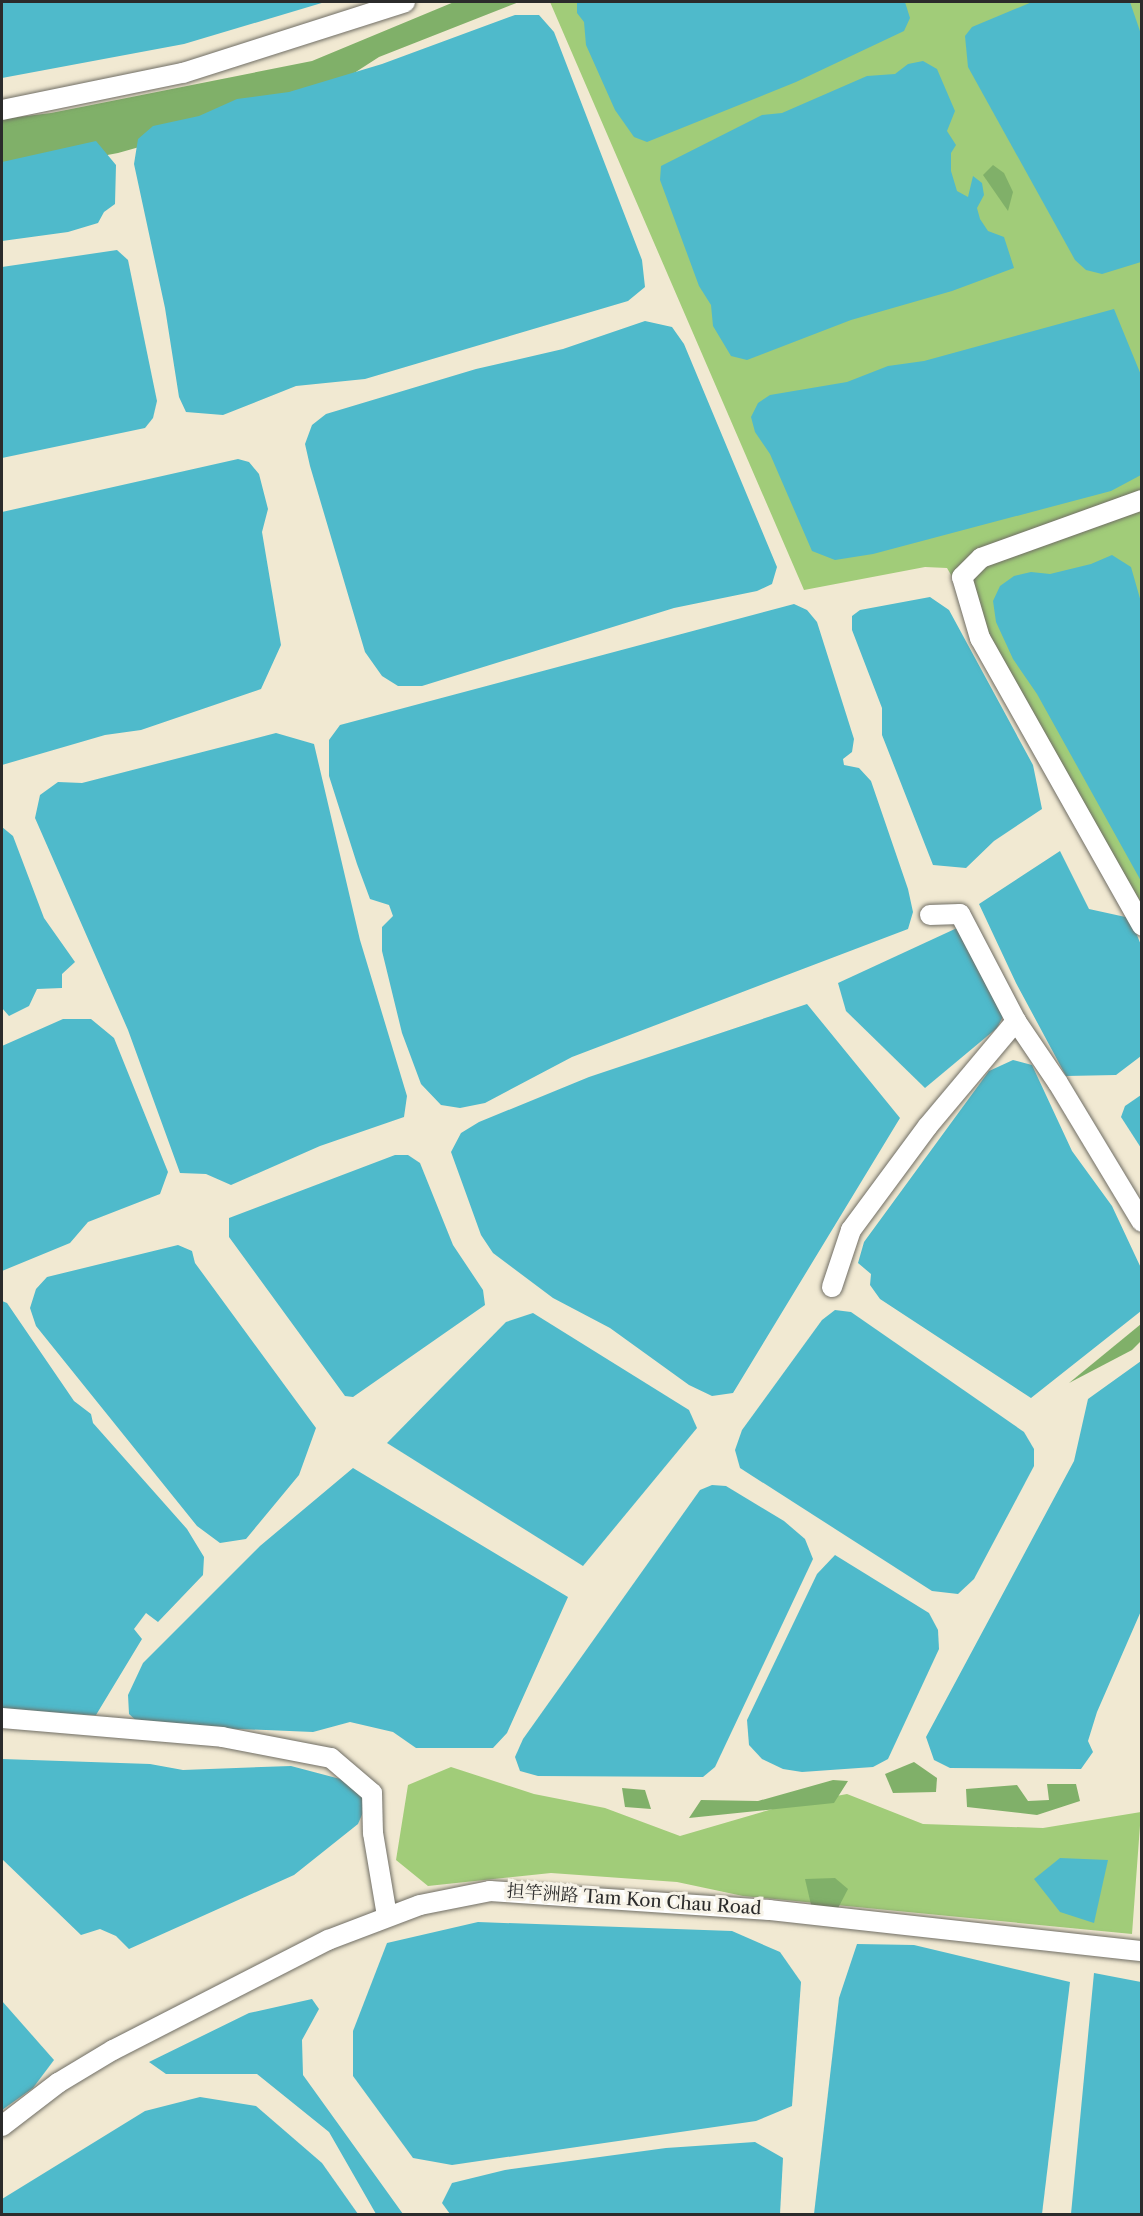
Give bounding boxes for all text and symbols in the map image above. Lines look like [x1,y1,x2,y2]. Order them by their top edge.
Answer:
street label: 担竿洲路 Tam Kon Chau Road [506,1880,762,1920]

